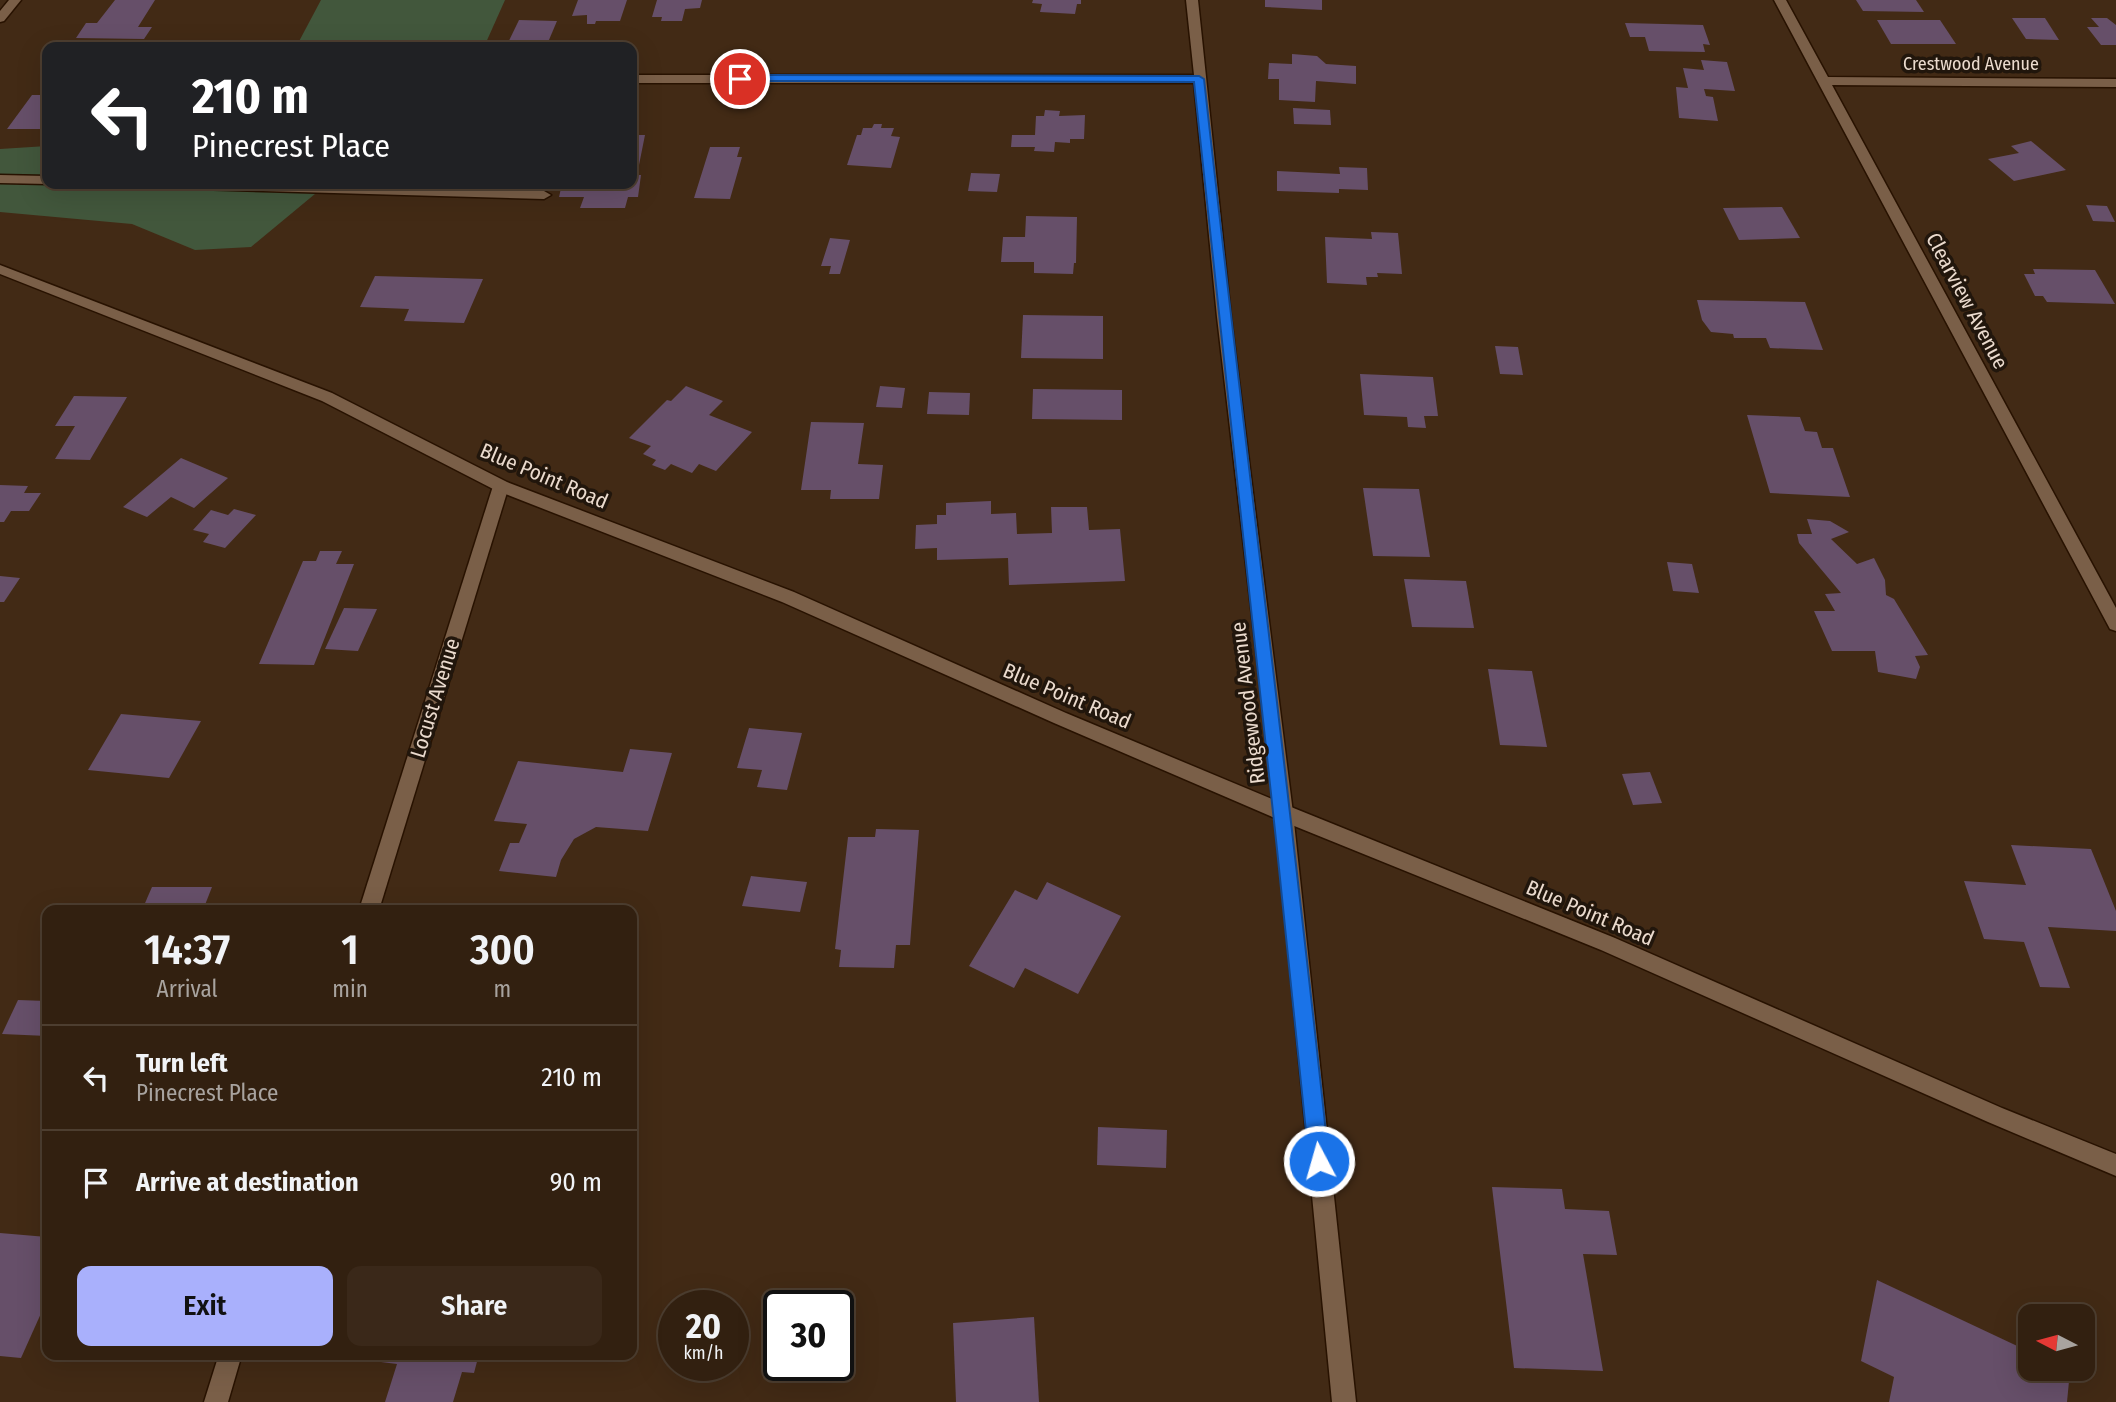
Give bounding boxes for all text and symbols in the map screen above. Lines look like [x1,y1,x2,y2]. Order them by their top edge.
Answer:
pin [710,49,770,109]
street label: Crestwood Avenue [1903,53,2039,75]
icon: arrive [721,60,759,98]
text: 210 m [192,67,309,126]
icon: left [77,70,168,161]
text: Pinecrest Place [192,127,390,165]
street label: Clearview Avenue [1920,228,2014,374]
street label: Blue Point Road [476,437,612,515]
street label: Ridgewood Avenue [1225,620,1271,786]
street label: Locust Avenue [405,635,465,761]
street label: Blue Point Road [999,657,1135,735]
street label: Blue Point Road [1522,874,1658,952]
text: 14:37 [144,925,230,975]
text: 1 [341,925,359,975]
text: 300 [470,925,535,975]
text: Arrival [157,975,218,1003]
text: min [332,975,368,1003]
text: m [494,975,511,1003]
text: Turn left [136,1048,228,1079]
icon: left [77,1059,115,1097]
text: 210 m [541,1062,602,1093]
text: Pinecrest Place [136,1079,278,1107]
position arrow [1282,1124,1356,1198]
icon: arrive [77,1164,115,1202]
text: Arrive at destination [136,1167,359,1198]
text: 90 m [550,1167,602,1198]
button: Exit [77,1266,333,1346]
button: Share [347,1266,602,1346]
speed limit sign: 30 [763,1290,854,1381]
north arrow [2018,1304,2095,1381]
map controls [2018,1304,2095,1381]
text: 20 [686,1305,721,1347]
text: km/h [683,1342,724,1364]

